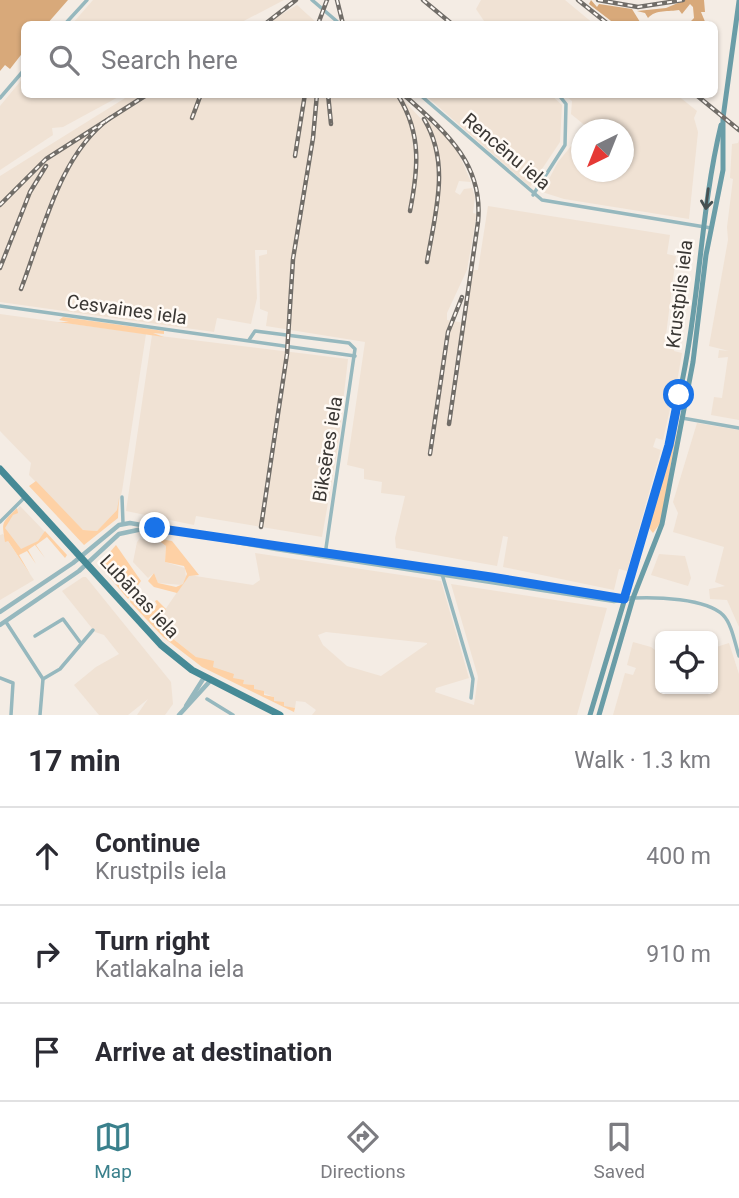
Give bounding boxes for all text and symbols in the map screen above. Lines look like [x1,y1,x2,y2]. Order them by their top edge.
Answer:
search box [21,21,718,98]
icon: search [45,41,83,79]
text: Search here [101,45,238,75]
street label: Rencēnu iela [458,108,555,195]
north arrow [571,119,634,182]
one-way arrow [700,187,713,210]
street label: Krustpils iela [661,239,698,350]
street label: Cesvaines iela [65,290,188,329]
route start [663,379,694,410]
street label: Biksēres iela [308,395,347,503]
route end [139,512,170,543]
street label: Lubānas iela [95,550,184,643]
map controls [655,631,718,694]
button: locate [655,631,718,694]
text: 17 min [28,743,121,778]
text: Walk · 1.3 km [574,747,711,774]
text: Continue [95,828,200,858]
icon: ahead [28,837,66,875]
text: 400 m [646,843,711,870]
text: Krustpils iela [95,858,227,885]
text: Turn right [95,926,210,956]
icon: right [28,935,66,973]
text: 910 m [646,941,711,968]
text: Katlakalna iela [95,956,244,983]
icon: arrive [28,1033,66,1071]
text: Arrive at destination [95,1037,332,1067]
tab: Map [94,1118,132,1183]
tab: Directions [320,1118,405,1183]
tab: Saved [594,1118,645,1183]

